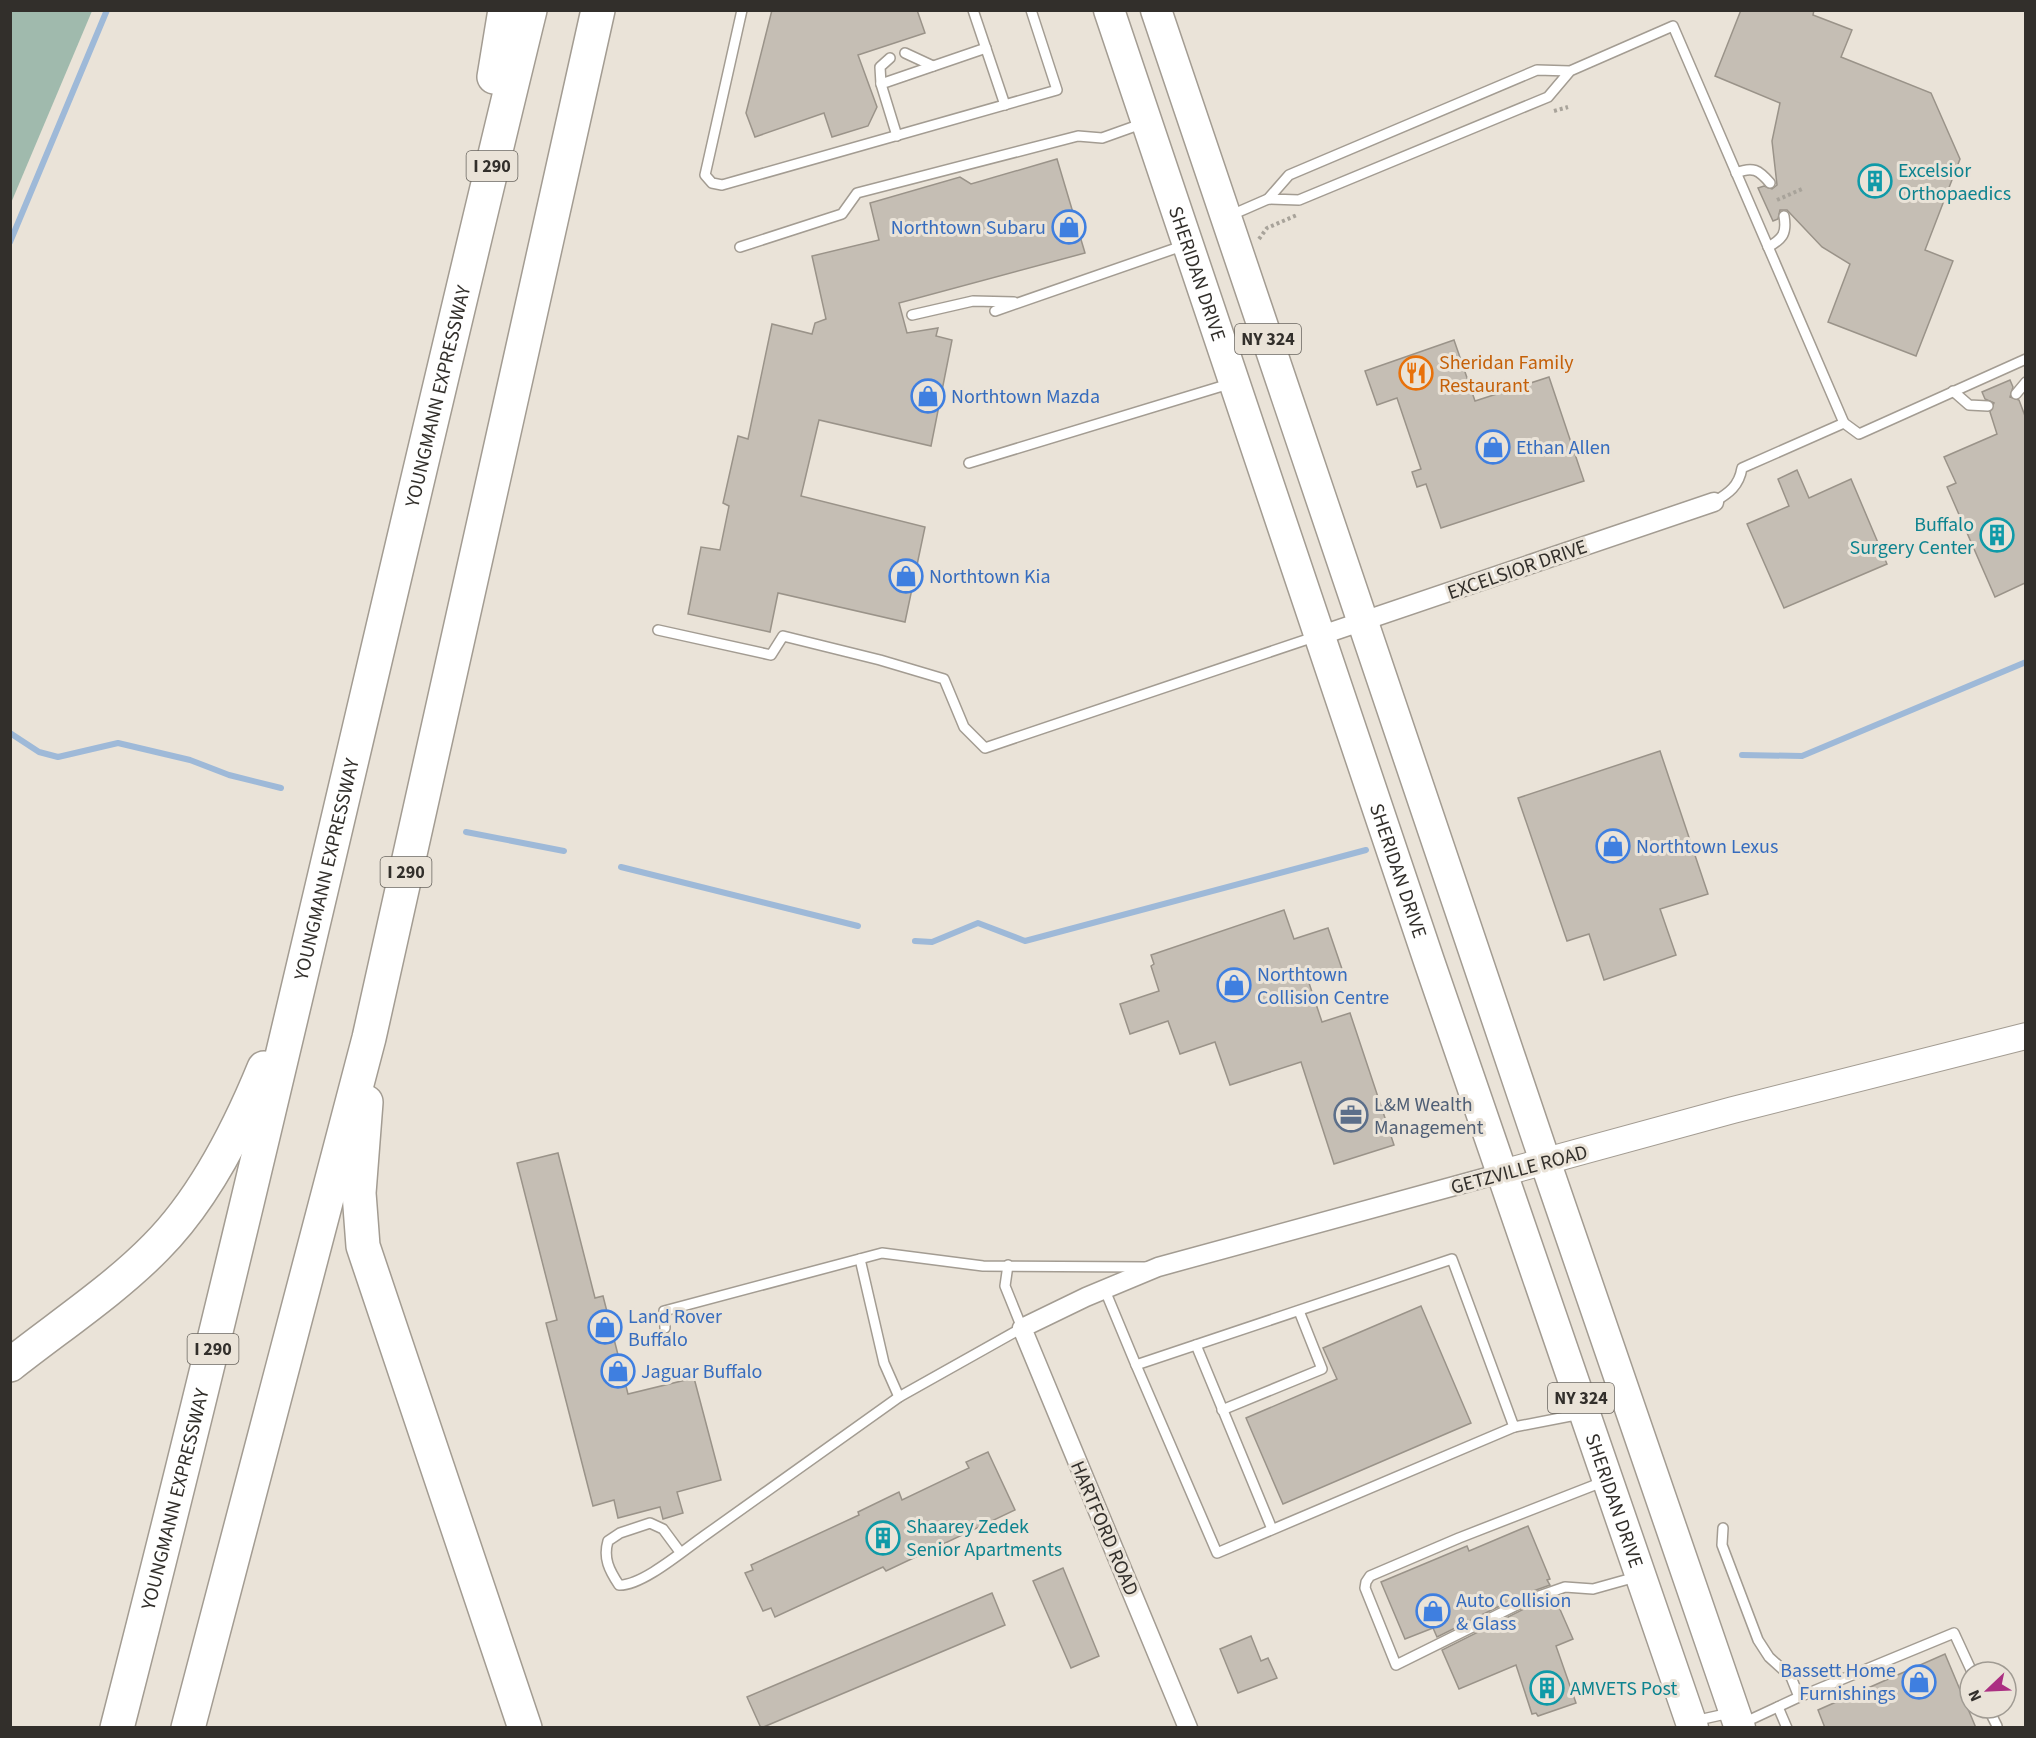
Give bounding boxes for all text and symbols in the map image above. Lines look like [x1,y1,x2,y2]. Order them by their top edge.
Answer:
road number: I 290 [466,151,518,181]
place label: Excelsior Orthopaedics [1898,157,2011,208]
building icon: Excelsior Orthopaedics [1857,163,1893,199]
street label: SHERIDAN DRIVE [1161,203,1232,345]
shop icon: Northtown Subaru [1051,209,1087,245]
place label: Northtown Subaru [891,214,1046,242]
street label: YOUNGMANN EXPRESSWAY [398,282,478,511]
road number: NY 324 [1235,324,1301,354]
place label: Sheridan Family Restaurant [1439,349,1574,400]
restaurant icon: Sheridan Family Restaurant [1398,355,1434,391]
shop icon: Northtown Mazda [910,378,946,414]
place label: Northtown Mazda [951,383,1100,411]
shop icon: Ethan Allen [1475,429,1511,465]
place label: Ethan Allen [1516,434,1611,462]
place label: Buffalo Surgery Center [1850,511,1974,562]
building icon: Buffalo Surgery Center [1979,517,2015,553]
street label: EXCELSIOR DRIVE [1444,533,1591,607]
shop icon: Northtown Kia [888,558,924,594]
place label: Northtown Kia [929,563,1051,591]
street label: YOUNGMANN EXPRESSWAY [287,755,367,984]
street label: SHERIDAN DRIVE [1362,800,1433,942]
shop icon: Northtown Lexus [1595,828,1631,864]
place label: Northtown Lexus [1636,833,1778,861]
road number: I 290 [380,857,432,887]
place label: Northtown Collision Centre [1257,961,1389,1012]
shop icon: Northtown Collision Centre [1216,967,1252,1003]
place label: L&M Wealth Management [1374,1091,1484,1142]
office icon: L&M Wealth Management [1333,1097,1369,1133]
street label: GETZVILLE ROAD [1448,1138,1591,1202]
place label: Land Rover Buffalo [628,1303,722,1354]
shop icon: Land Rover Buffalo [587,1309,623,1345]
road number: I 290 [188,1334,238,1364]
shop icon: Jaguar Buffalo [600,1353,636,1389]
place label: Jaguar Buffalo [641,1358,762,1386]
road number: NY 324 [1548,1383,1614,1413]
street label: YOUNGMANN EXPRESSWAY [134,1385,217,1614]
street label: SHERIDAN DRIVE [1578,1430,1650,1572]
street label: HARTFORD ROAD [1063,1457,1145,1600]
place label: Shaarey Zedek Senior Apartments [906,1513,1062,1564]
building icon: Shaarey Zedek Senior Apartments [865,1520,901,1556]
place label: Auto Collision & Glass [1456,1587,1571,1638]
shop icon: Auto Collision & Glass [1415,1593,1451,1629]
place label: Bassett Home Furnishings [1780,1657,1896,1708]
north arrow [1958,1660,2018,1720]
shop icon: Bassett Home Furnishings [1901,1664,1937,1700]
building icon: AMVETS Post [1529,1670,1565,1706]
place label: AMVETS Post [1570,1675,1677,1703]
text: N [1963,1686,1987,1705]

